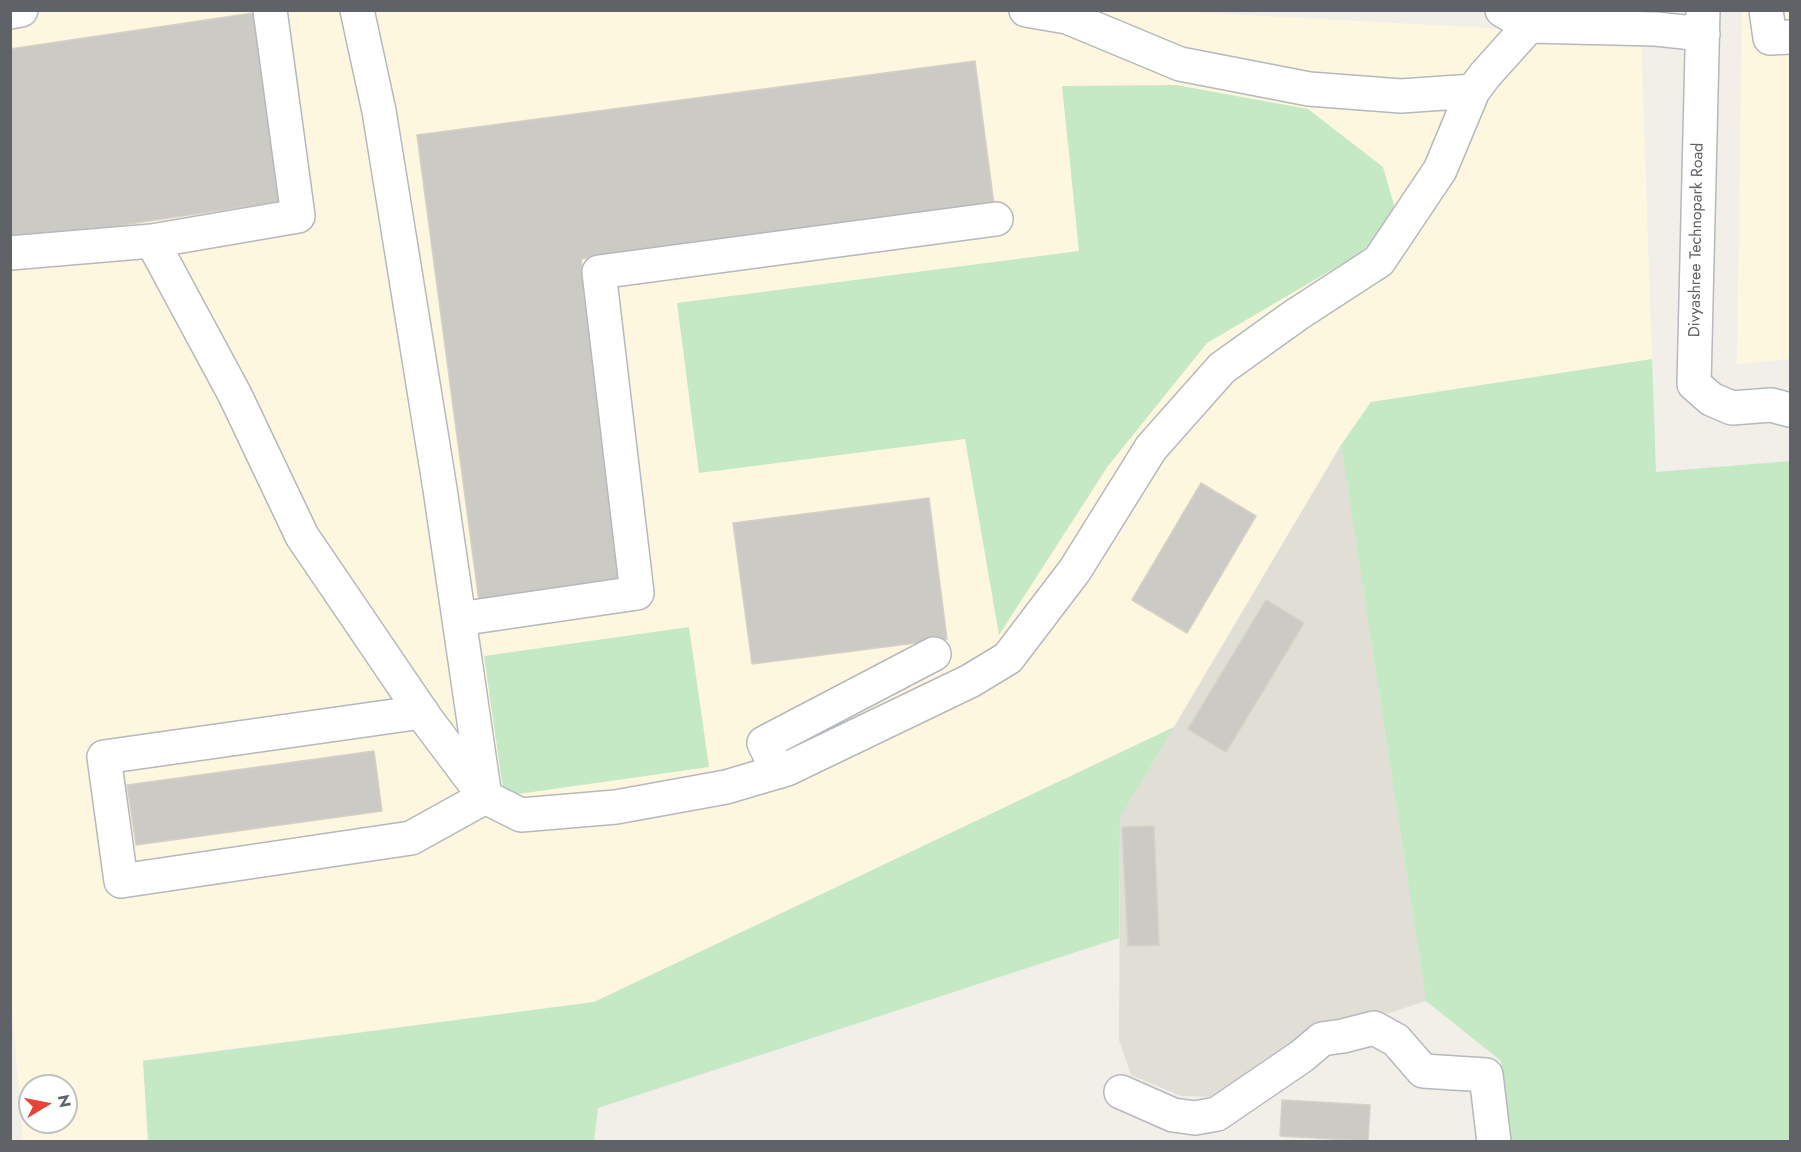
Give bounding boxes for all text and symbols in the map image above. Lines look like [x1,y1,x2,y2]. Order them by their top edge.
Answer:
street label: Divyashree Technopark Road [1686,143,1708,337]
north arrow [18,1074,78,1134]
text: N [52,1093,77,1109]

